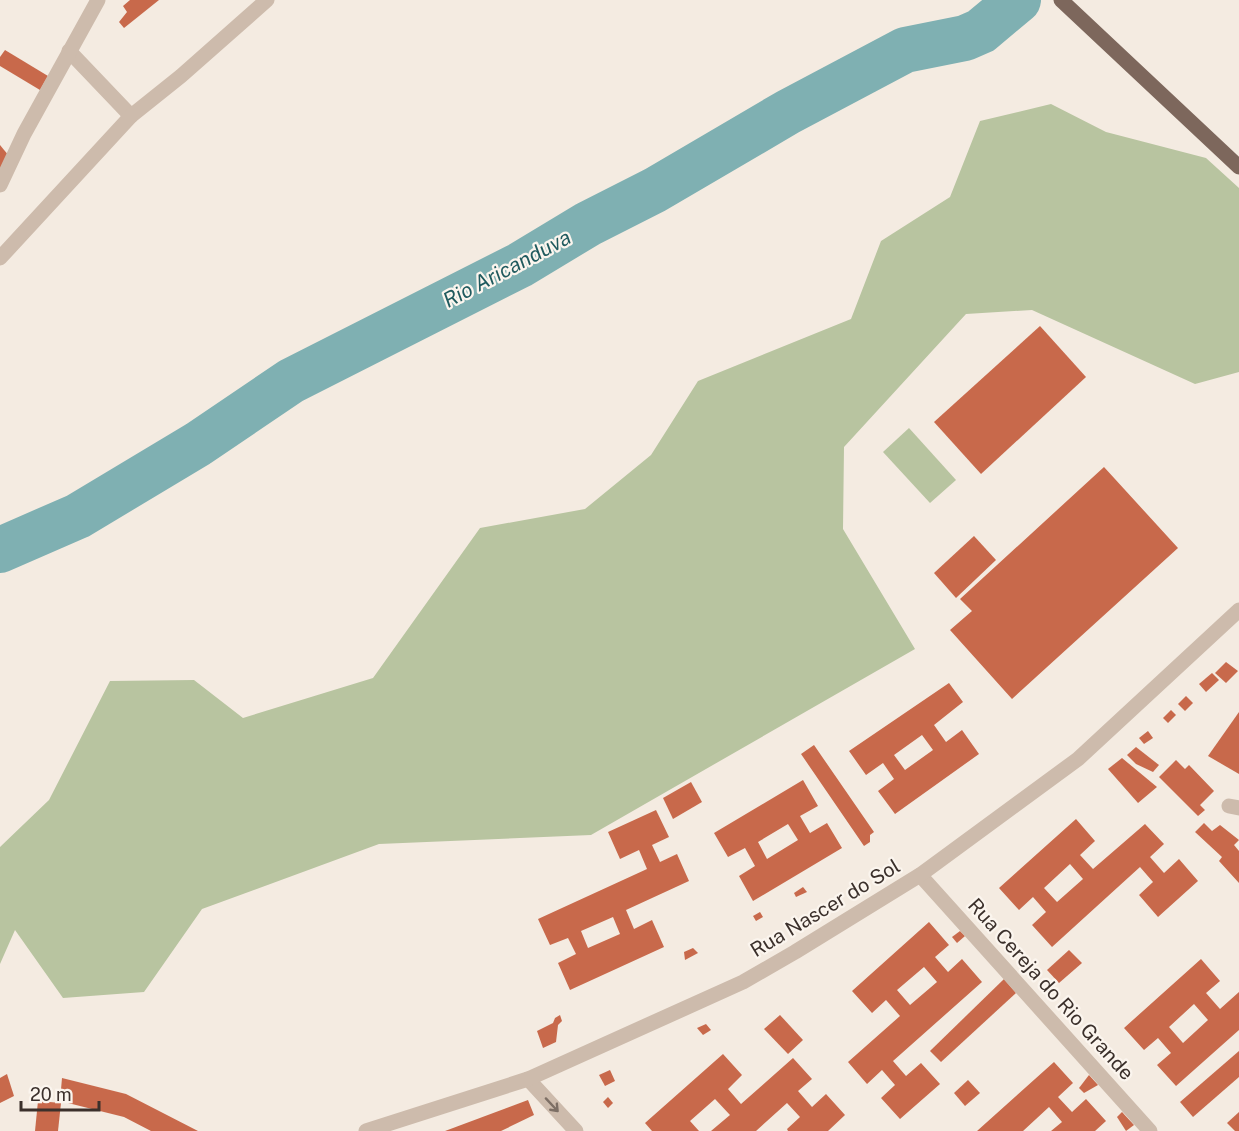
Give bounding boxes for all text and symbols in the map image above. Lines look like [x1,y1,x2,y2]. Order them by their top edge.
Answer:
water label: Rio Aricanduva [439,224,575,313]
street label: Rua Nascer do Sol [746,854,904,962]
street label: Rua Cereja do Rio Grande [963,893,1139,1085]
scale bar [21,1074,99,1112]
text: 20 m [30,1084,72,1105]
one-way arrow [545,1097,559,1112]

